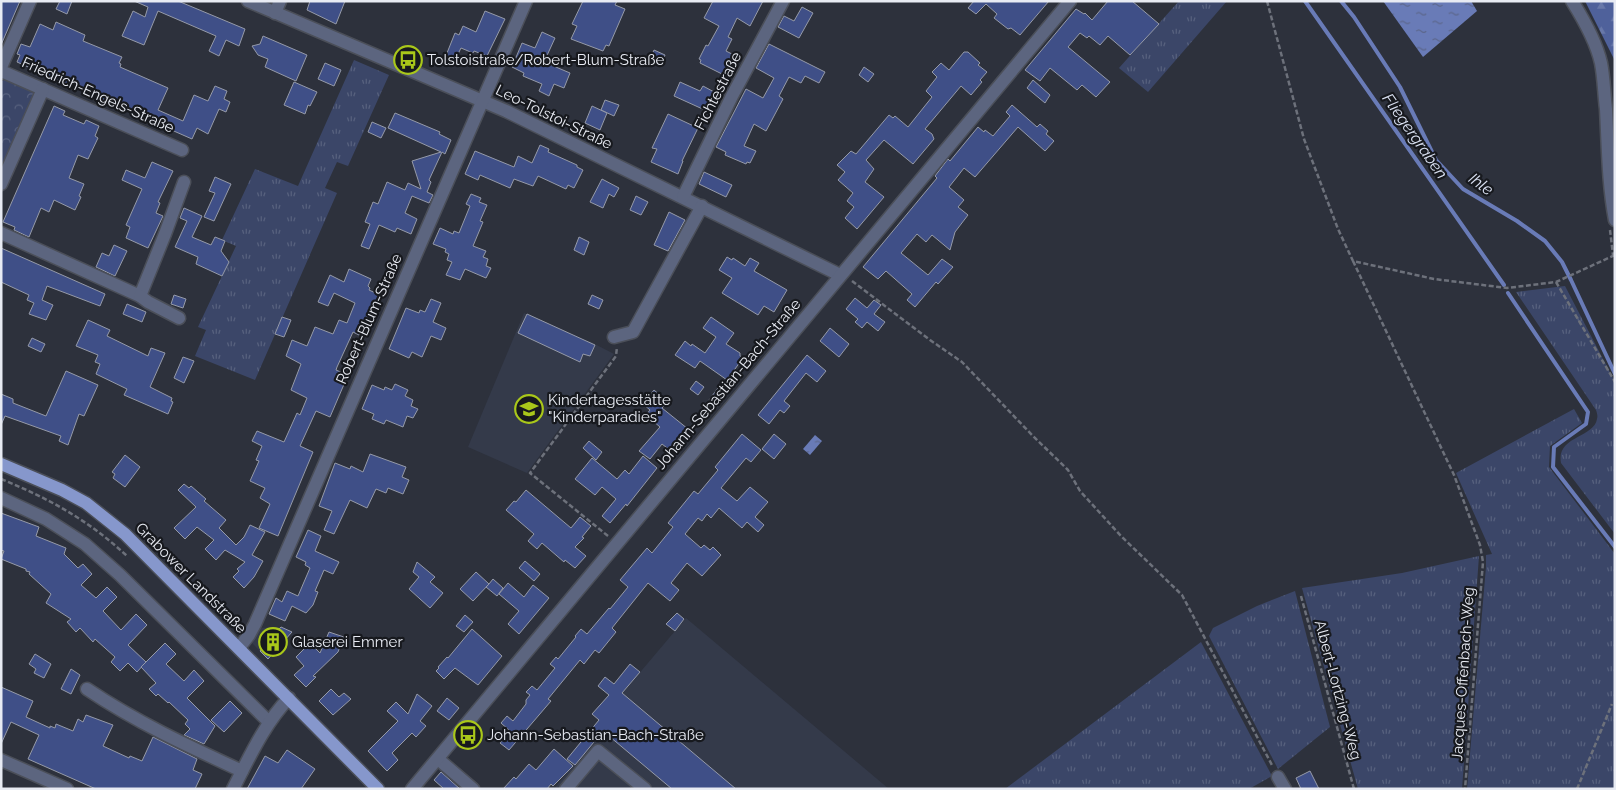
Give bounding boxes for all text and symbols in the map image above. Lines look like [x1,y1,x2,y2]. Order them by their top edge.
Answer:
bus stop icon: Tolstoistraße/Robert-Blum-Straße [393,45,423,75]
street label: Fichtestraße [691,49,746,133]
place label: Tolstoistraße/Robert-Blum-Straße [427,51,665,69]
street label: Friedrich-Engels-Straße [19,53,177,137]
street label: Leo-Tolstoi-Straße [493,81,615,153]
water label: Fliegergraben [1379,90,1451,182]
water label: Ihle [1465,169,1497,199]
street label: Robert-Blum-Straße [332,251,406,387]
street label: Johann-Sebastian-Bach-Straße [651,295,805,473]
place label: Kindertagesstätte "Kinderparadies" [548,391,671,426]
school or university icon: Kindertagesstätte "Kinderparadies" [514,394,544,424]
street label: Grabower Landstraße [132,519,250,637]
street label: Jacques-Offenbach-Weg [1448,586,1478,762]
street label: Albert-Lortzing-Weg [1311,618,1365,762]
building icon: Glaserei Emmer [258,627,288,657]
place label: Glaserei Emmer [292,633,403,651]
bus stop icon: Johann-Sebastian-Bach-Straße [453,720,483,750]
place label: Johann-Sebastian-Bach-Straße [487,726,704,744]

